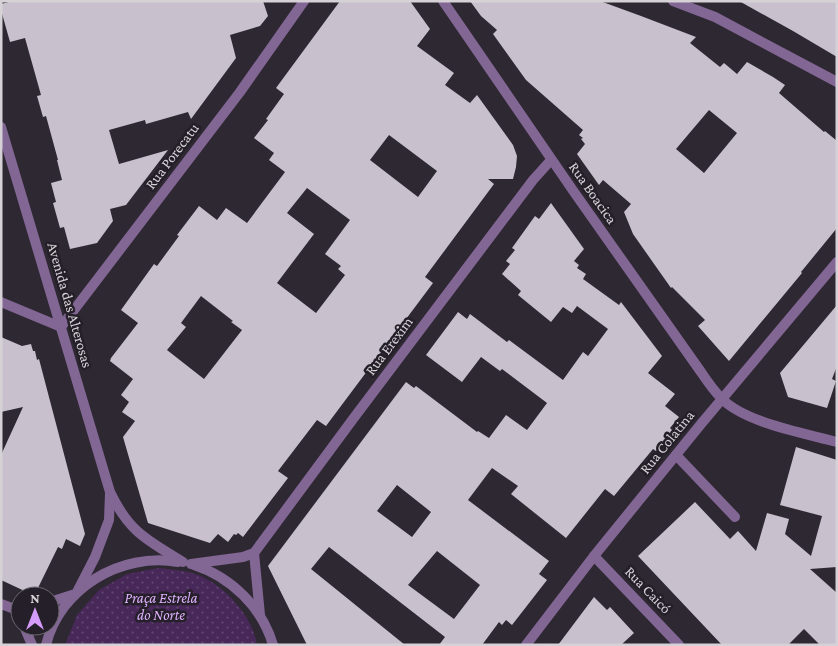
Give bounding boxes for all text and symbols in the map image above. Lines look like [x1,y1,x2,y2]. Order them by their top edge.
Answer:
street label: Rua Porecatu [142,120,202,192]
street label: Rua Boacica [566,159,620,227]
street label: Avenida das Alterosas [44,240,96,370]
street label: Rua Erexim [362,314,416,378]
street label: Rua Colatina [637,407,697,477]
street label: Rua Caicó [622,563,674,617]
north arrow [10,586,60,636]
text: N [30,590,40,606]
park label: Praça Estrela do Norte [124,590,198,623]

